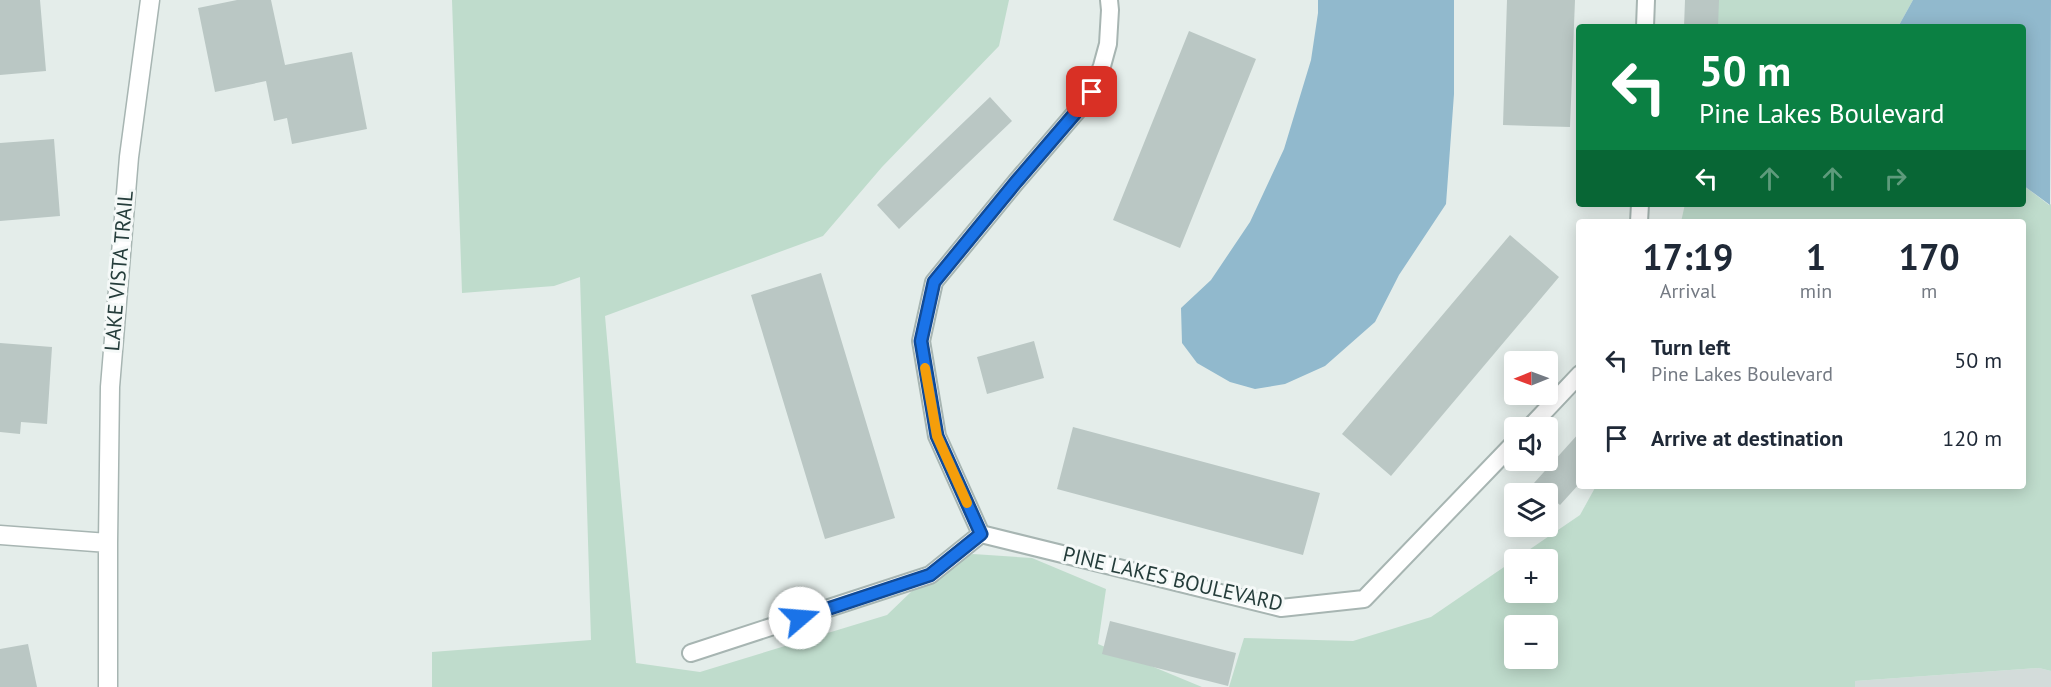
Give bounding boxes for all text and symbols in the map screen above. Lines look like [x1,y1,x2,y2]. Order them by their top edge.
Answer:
text: 50 m [1699,43,1791,98]
icon: left [1600,48,1678,126]
pin [1066,66,1117,117]
icon: arrive [1075,75,1108,108]
text: Pine Lakes Boulevard [1699,96,1945,130]
icon: left [1690,162,1723,195]
icon: ahead [1753,162,1786,195]
icon: ahead [1816,162,1849,195]
icon: right [1879,162,1912,195]
street label: LAKE VISTA TRAIL [98,189,139,352]
text: 17:19 [1642,233,1734,280]
text: 1 [1806,233,1826,280]
text: 170 [1899,233,1960,280]
text: Arrival [1660,278,1716,304]
text: min [1800,278,1832,304]
text: m [1921,278,1937,304]
text: Turn left [1651,333,1731,361]
icon: left [1600,344,1633,377]
text: 50 m [1954,346,2002,374]
north arrow [1504,351,1558,405]
map controls [1504,351,1558,669]
text: Pine Lakes Boulevard [1651,361,1833,387]
button: sound [1504,417,1558,471]
icon: arrive [1600,422,1633,455]
text: Arrive at destination [1651,424,1843,452]
text: 120 m [1942,424,2002,452]
button: layers [1504,483,1558,537]
street label: PINE LAKES BOULEVARD [1061,540,1286,617]
button: + [1504,549,1558,603]
position arrow [768,586,832,650]
button: − [1504,615,1558,669]

